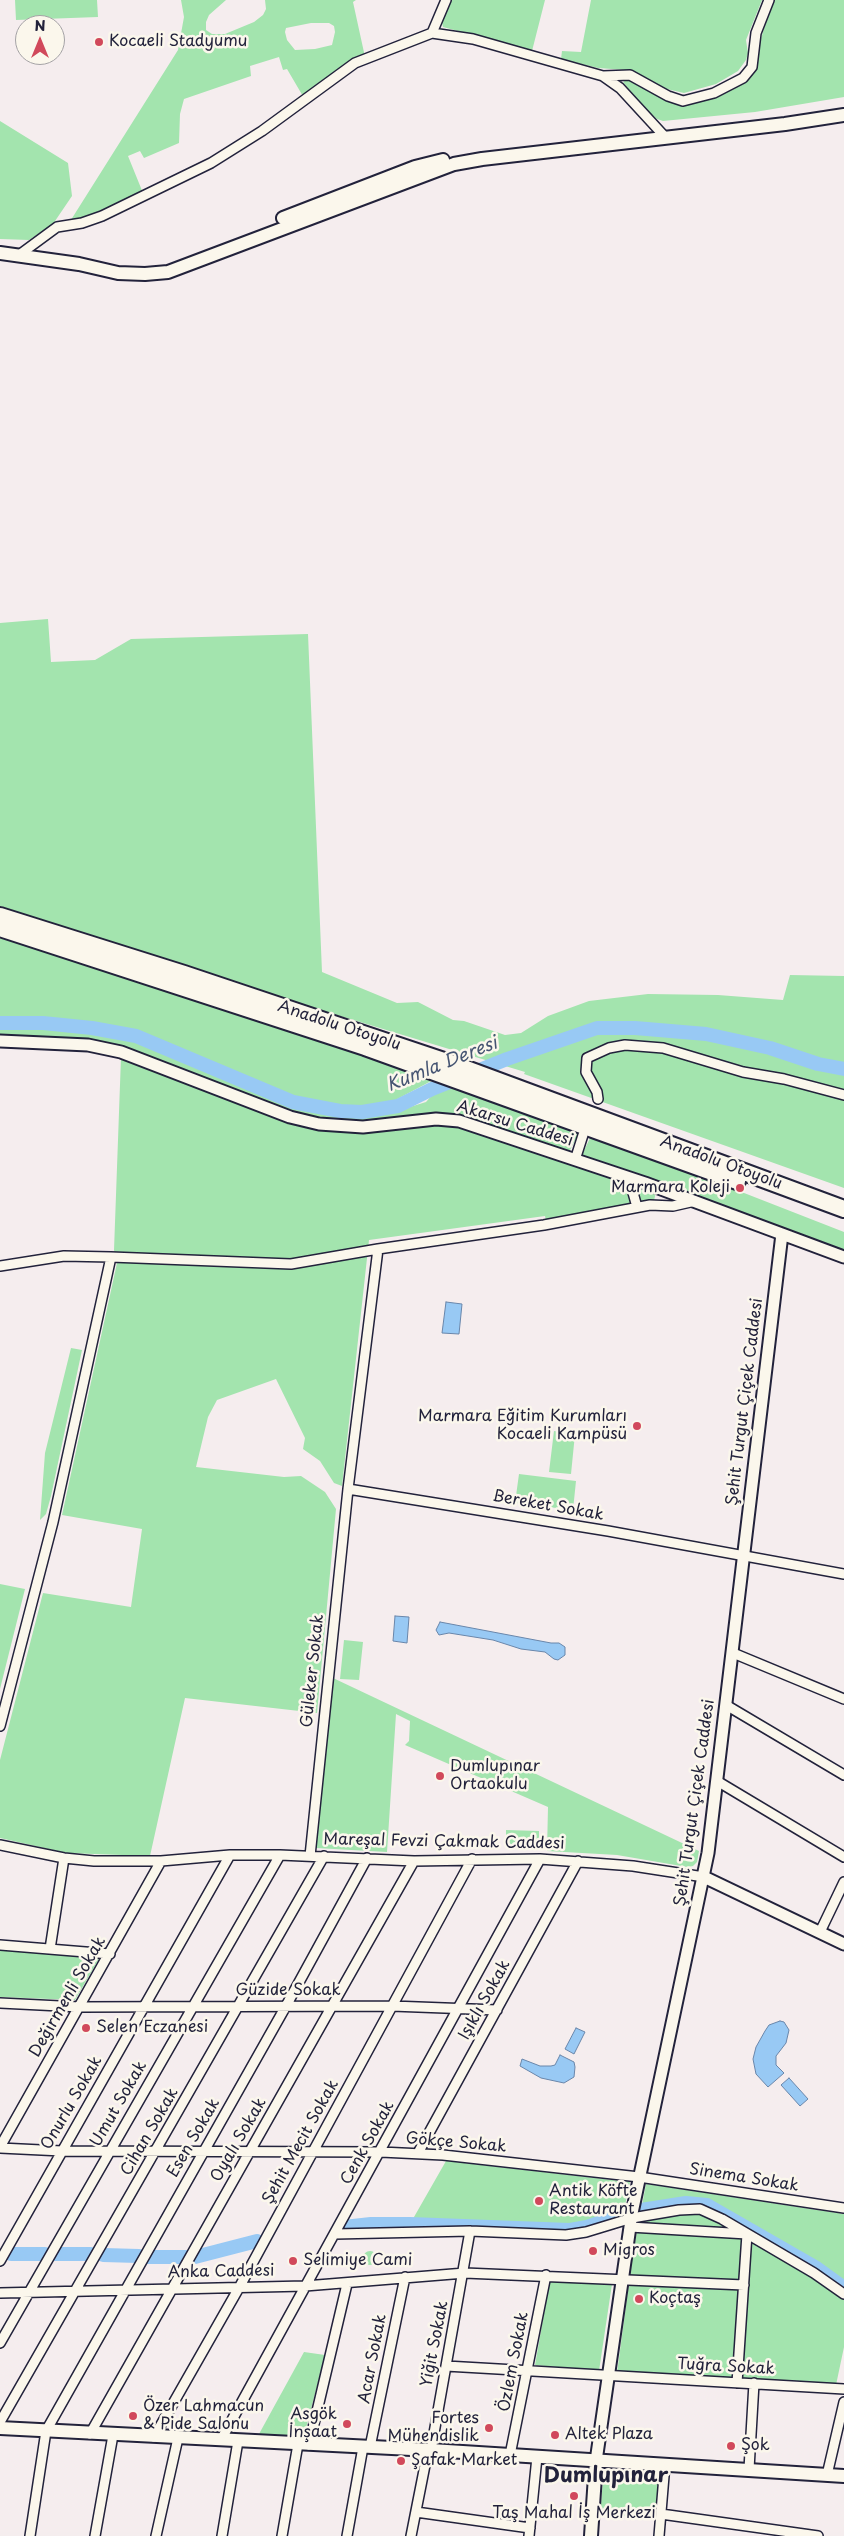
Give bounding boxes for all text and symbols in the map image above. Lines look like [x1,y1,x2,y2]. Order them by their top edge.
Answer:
north arrow [15,15,65,65]
text: N [34,15,46,36]
place label: Kocaeli Stadyumu [109,32,247,52]
marker: Kocaeli Stadyumu [93,36,105,48]
street label: Anadolu Otoyolu [275,997,403,1055]
water label: Kumla Deresi [384,1033,500,1097]
street label: Akarsu Caddesi [455,1097,575,1151]
street label: Anadolu Otoyolu [657,1132,785,1194]
place label: Marmara Koleji [611,1178,730,1198]
marker: Marmara Koleji [734,1182,746,1194]
street label: Şehit Turgut Çiçek Caddesi [723,1297,767,1507]
place label: Marmara Eğitim Kurumları Kocaeli Kampüsü [418,1407,627,1445]
marker: Marmara Eğitim Kurumları Kocaeli Kampüsü [631,1420,643,1432]
street label: Bereket Sokak [491,1487,605,1525]
street label: Güleker Sokak [298,1613,328,1729]
street label: Şehit Turgut Çiçek Caddesi [671,1698,719,1908]
place label: Dumlupınar Ortaokulu [450,1757,540,1795]
marker: Dumlupınar Ortaokulu [434,1770,446,1782]
street label: Mareşal Fevzi Çakmak Caddesi [323,1830,565,1854]
street label: Değirmenli Sokak [26,1933,110,2061]
street label: Işıklı Sokak [455,1957,515,2043]
street label: Güzide Sokak [235,1981,341,2001]
place label: Selen Eczanesi [96,2018,208,2038]
marker: Selen Eczanesi [80,2022,92,2034]
street label: Onurlu Sokak [37,2053,107,2153]
street label: Umut Sokak [87,2058,151,2150]
street label: Şehit Mecit Sokak [259,2076,343,2208]
street label: Cihan Sokak [117,2085,183,2179]
street label: Esen Sokak [164,2095,224,2181]
street label: Oyalı Sokak [207,2095,271,2185]
street label: Cenk Sokak [337,2098,399,2188]
street label: Gökçe Sokak [405,2129,507,2157]
street label: Sinema Sokak [688,2160,800,2196]
place label: Antik Köfte Restaurant [549,2182,638,2220]
marker: Antik Köfte Restaurant [533,2195,545,2207]
place label: Migros [603,2241,655,2261]
marker: Migros [587,2245,599,2257]
place label: Selimiye Cami [303,2251,412,2271]
marker: Selimiye Cami [287,2255,299,2267]
street label: Anka Caddesi [167,2261,275,2283]
place label: Koçtaş [649,2289,701,2309]
marker: Koçtaş [633,2293,645,2305]
street label: Yiğit Sokak [417,2299,453,2389]
street label: Özlem Sokak [495,2310,533,2414]
street label: Acar Sokak [355,2313,391,2405]
street label: Tuğra Sokak [677,2355,775,2379]
place label: Özer Lahmacun & Pide Salonu [143,2397,264,2435]
place label: Asgök İnşaat [289,2405,337,2443]
place label: Fortes Mühendislik [388,2409,479,2447]
marker: Özer Lahmacun & Pide Salonu [127,2410,139,2422]
marker: Asgök İnşaat [341,2418,353,2430]
marker: Fortes Mühendislik [483,2422,495,2434]
place label: Altek Plaza [565,2425,653,2445]
marker: Altek Plaza [549,2429,561,2441]
place label: Şok [741,2436,770,2456]
marker: Şok [725,2440,737,2452]
place label: Şafak Market [411,2451,517,2471]
marker: Şafak Market [395,2455,407,2467]
district label: Dumlupınar [544,2463,668,2489]
marker: Taş Mahal İş Merkezi [568,2490,580,2502]
place label: Taş Mahal İş Merkezi [492,2504,656,2524]

